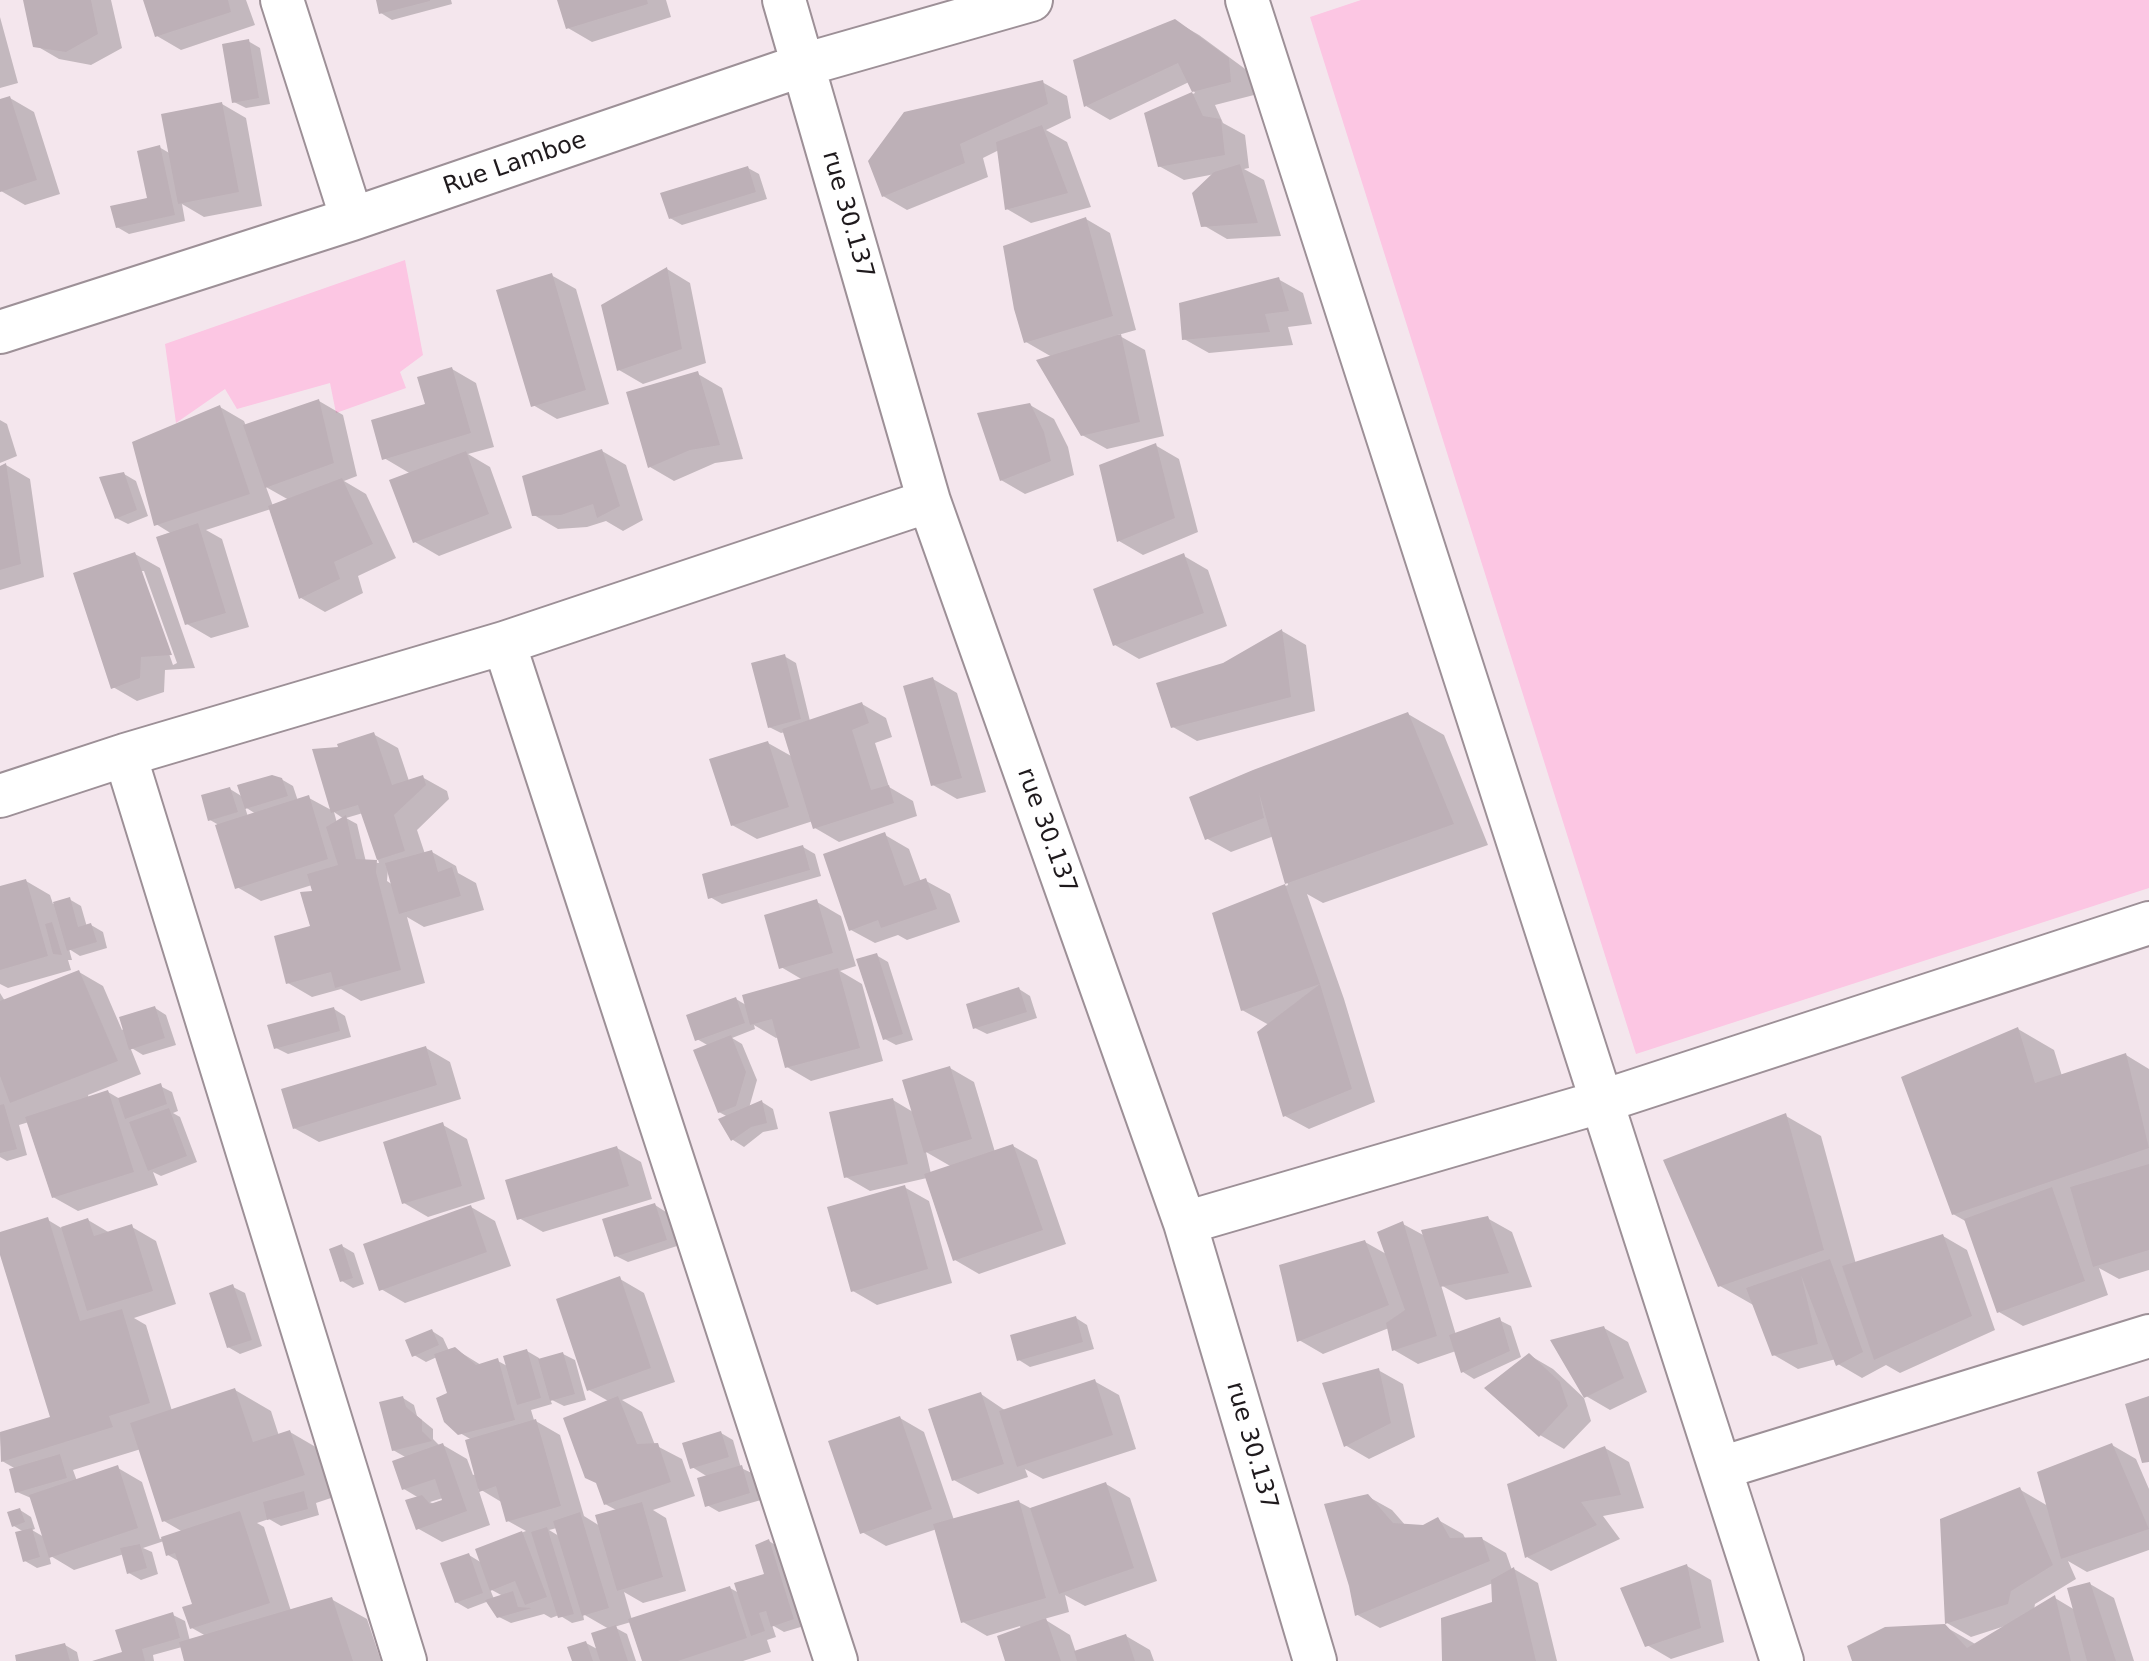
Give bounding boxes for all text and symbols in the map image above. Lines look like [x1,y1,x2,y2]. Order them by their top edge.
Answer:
street label: Rue Lamboe [440,126,590,202]
street label: rue 30.137 [815,148,879,282]
street label: rue 30.137 [1010,764,1082,898]
street label: rue 30.137 [1219,1379,1283,1513]

